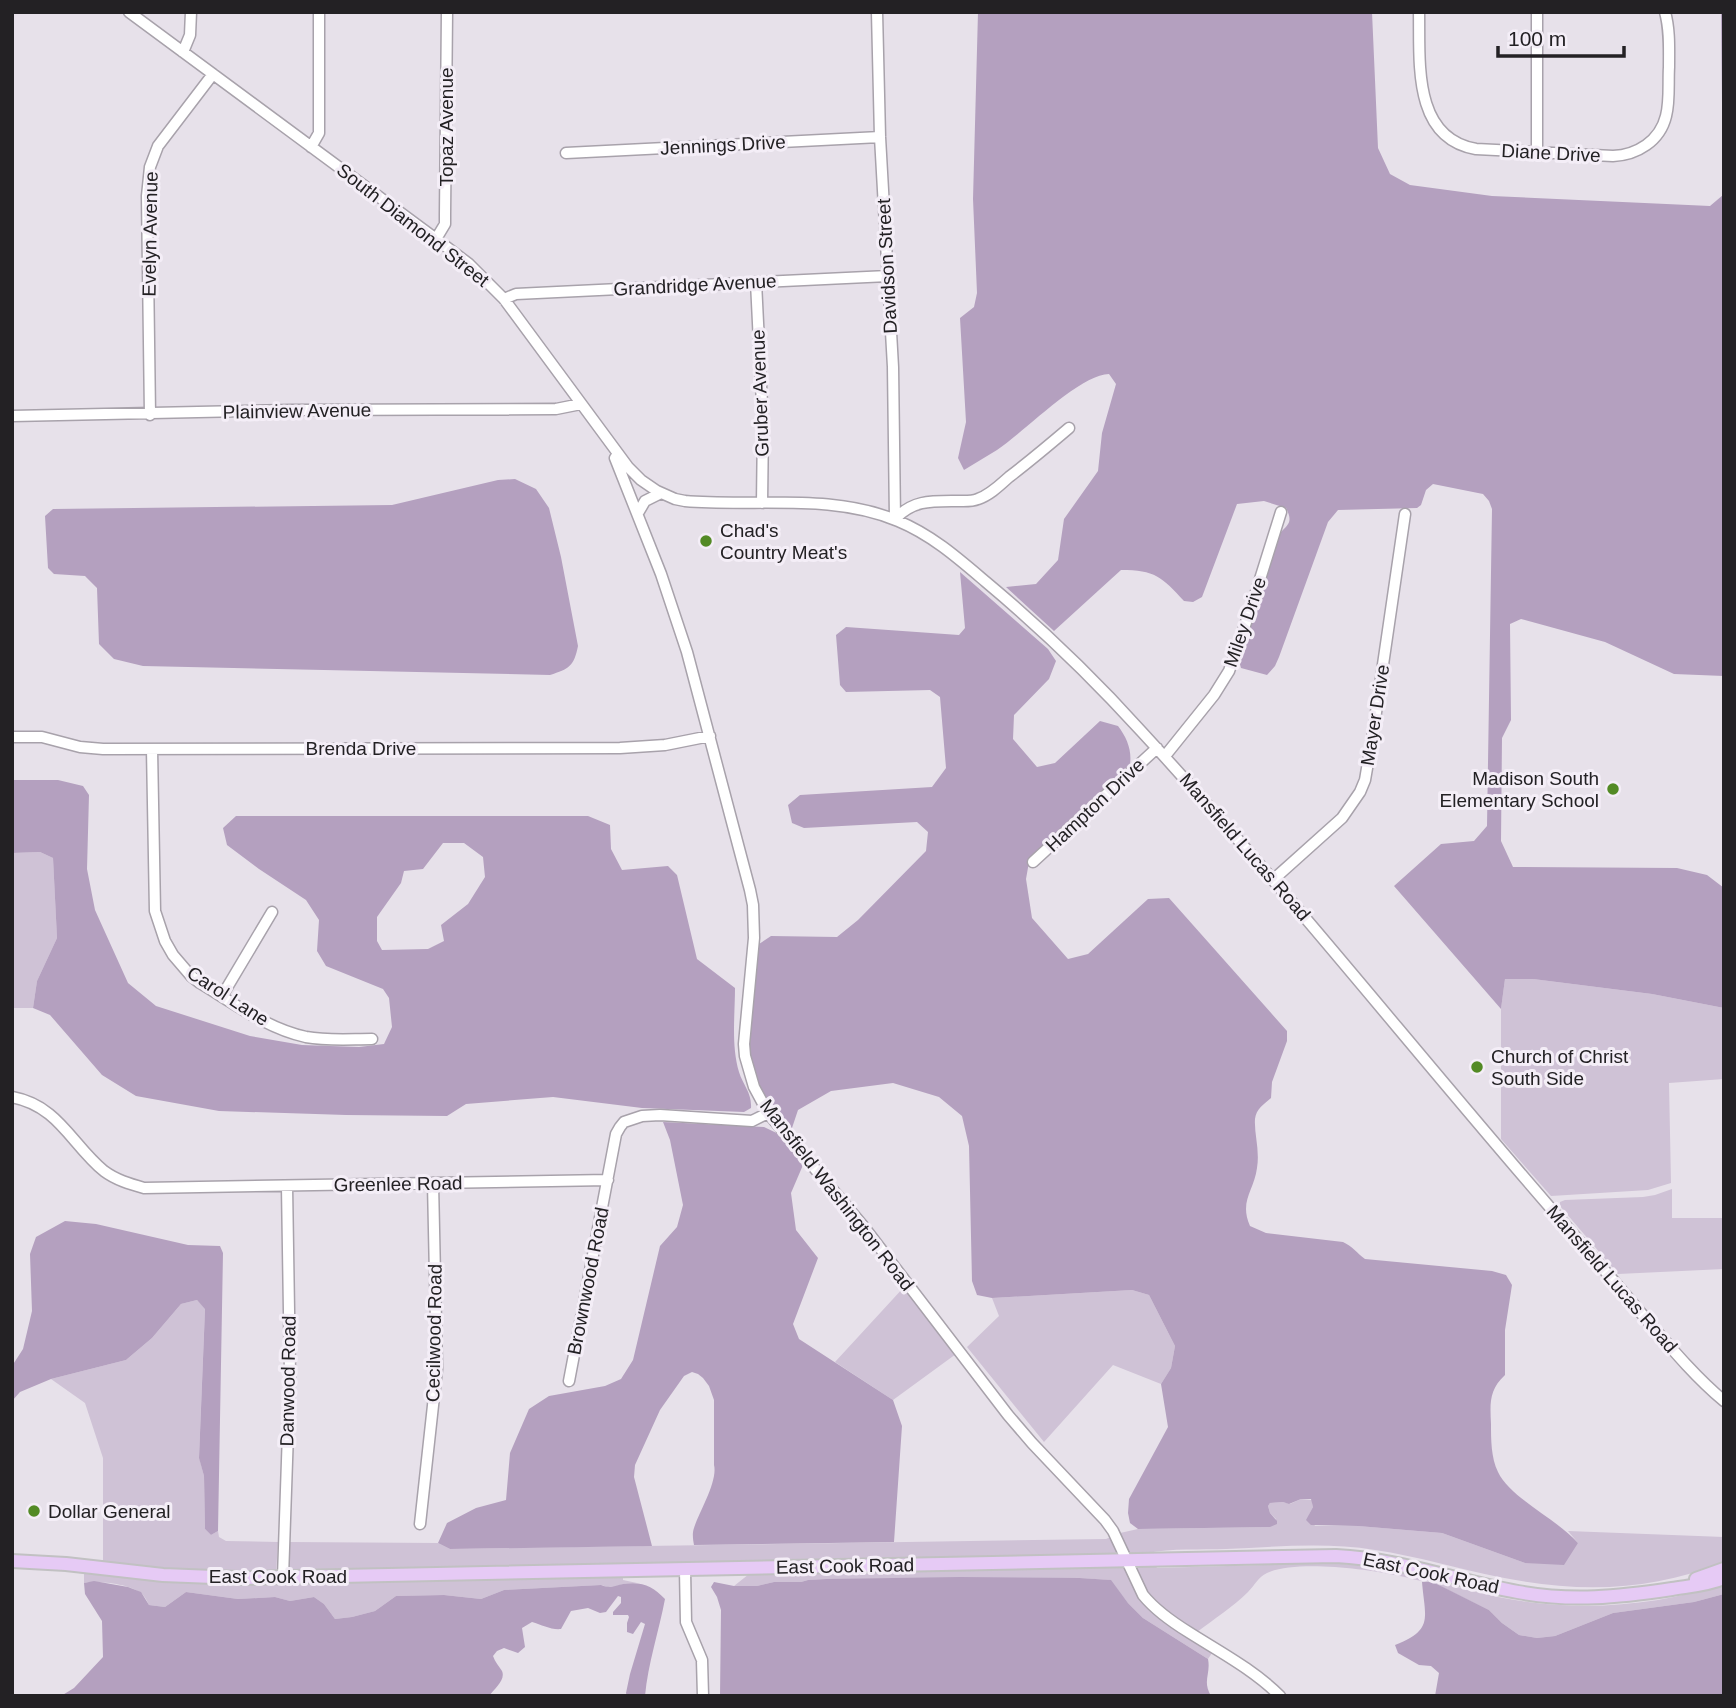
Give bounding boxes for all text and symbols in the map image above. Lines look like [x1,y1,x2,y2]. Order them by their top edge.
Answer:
scale bar [1498,14,1624,58]
text: 100 m [1508,27,1566,50]
street label: Topaz Avenue [436,67,457,187]
street label: Jennings Drive [660,131,786,159]
street label: Diane Drive [1501,140,1601,166]
street label: South Diamond Street [333,159,494,291]
street label: Evelyn Avenue [138,171,162,297]
street label: Davidson Street [873,197,901,334]
street label: Grandridge Avenue [613,270,777,300]
street label: Gruber Avenue [747,329,773,457]
street label: Plainview Avenue [223,399,371,423]
place label: Chad's Country Meat's [720,520,847,563]
marker: Chad's Country Meat's [698,533,714,549]
street label: Miley Drive [1220,574,1270,670]
street label: Mayer Drive [1357,663,1393,767]
street label: Brenda Drive [306,738,416,759]
street label: Hampton Drive [1042,754,1148,856]
place label: Madison South Elementary School [1440,768,1599,811]
street label: Mansfield Lucas Road [1175,769,1315,925]
marker: Madison South Elementary School [1605,781,1621,797]
street label: Carol Lane [183,962,273,1030]
place label: Church of Christ South Side [1491,1046,1629,1089]
marker: Church of Christ South Side [1469,1059,1485,1075]
street label: Mansfield Washington Road [756,1095,918,1295]
street label: Greenlee Road [333,1172,463,1196]
street label: Mansfield Lucas Road [1542,1201,1682,1357]
street label: Brownwood Road [563,1205,613,1357]
street label: Cecilwood Road [422,1264,446,1402]
street label: Danwood Road [276,1315,300,1447]
place label: Dollar General [48,1501,171,1522]
marker: Dollar General [26,1503,42,1519]
street label: East Cook Road [1361,1548,1501,1598]
street label: East Cook Road [776,1554,914,1578]
street label: East Cook Road [209,1566,347,1587]

